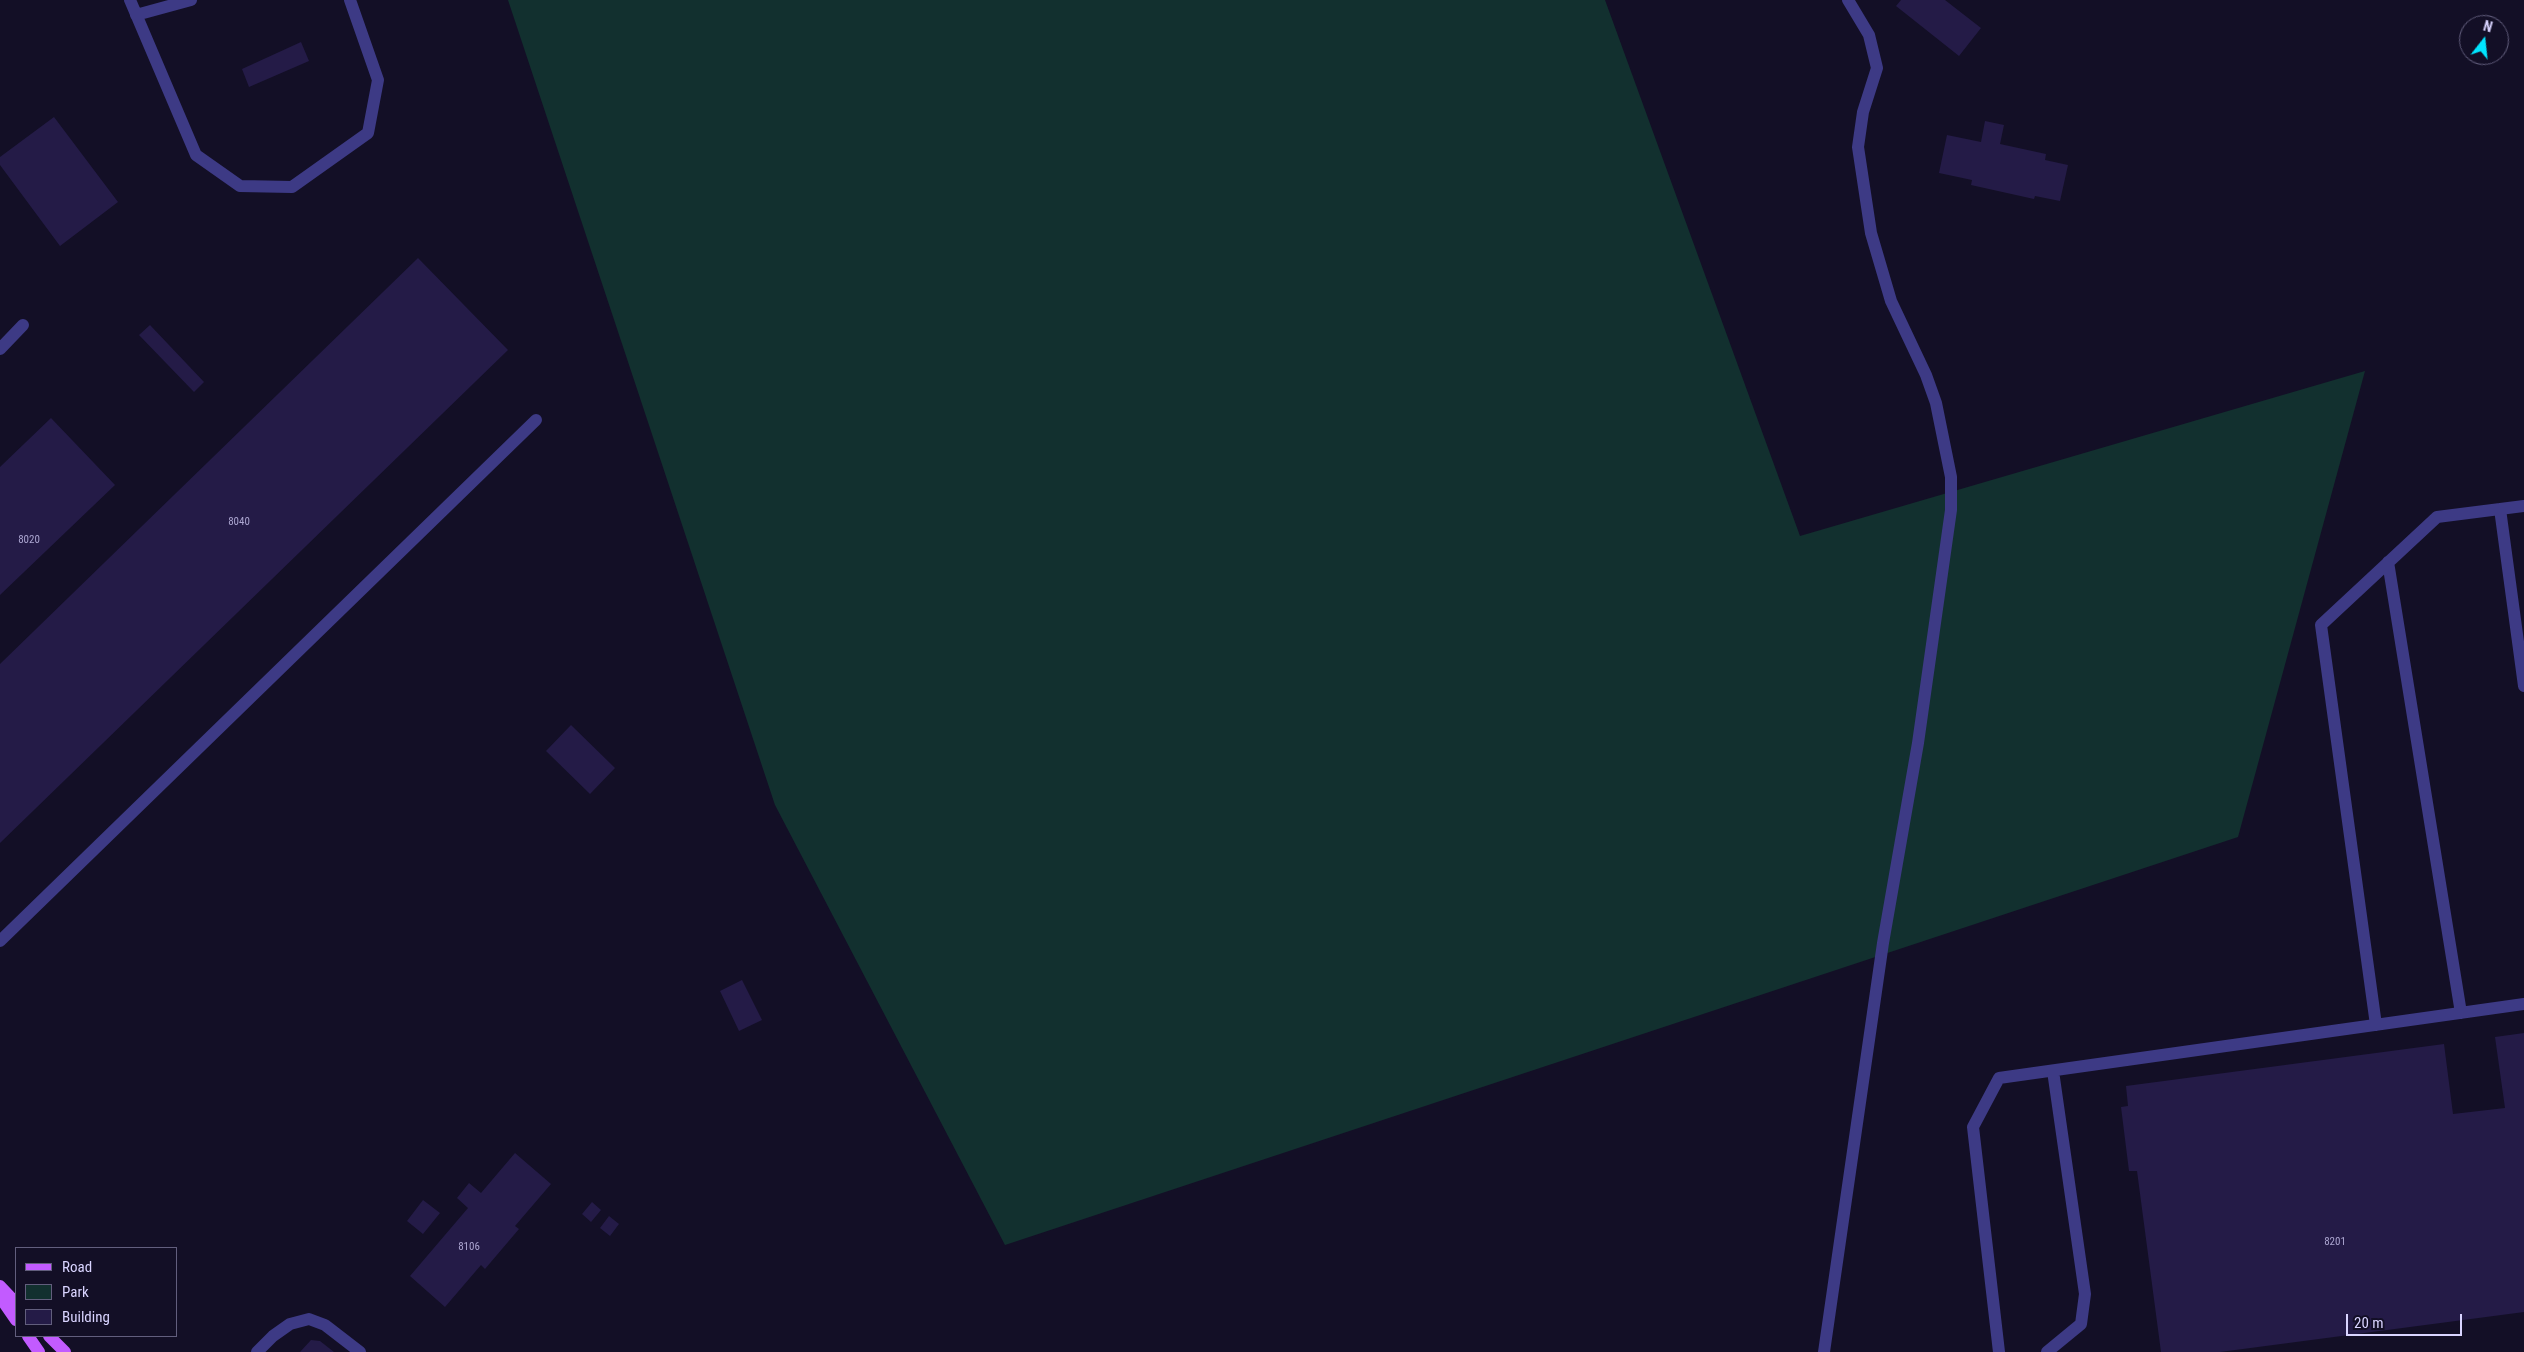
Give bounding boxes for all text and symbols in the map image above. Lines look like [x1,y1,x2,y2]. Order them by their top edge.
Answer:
north arrow [2459,15,2509,65]
text: N [2482,18,2494,35]
house number: 8040 [228,515,250,529]
house number: 8020 [18,533,40,547]
house number: 8201 [2324,1235,2346,1249]
house number: 8106 [458,1240,480,1254]
legend [15,1247,178,1337]
text: Road [62,1258,92,1276]
text: Park [62,1283,89,1301]
scale bar [2349,1304,2465,1336]
text: Building [62,1308,110,1326]
text: 20 m [2354,1314,2384,1332]

